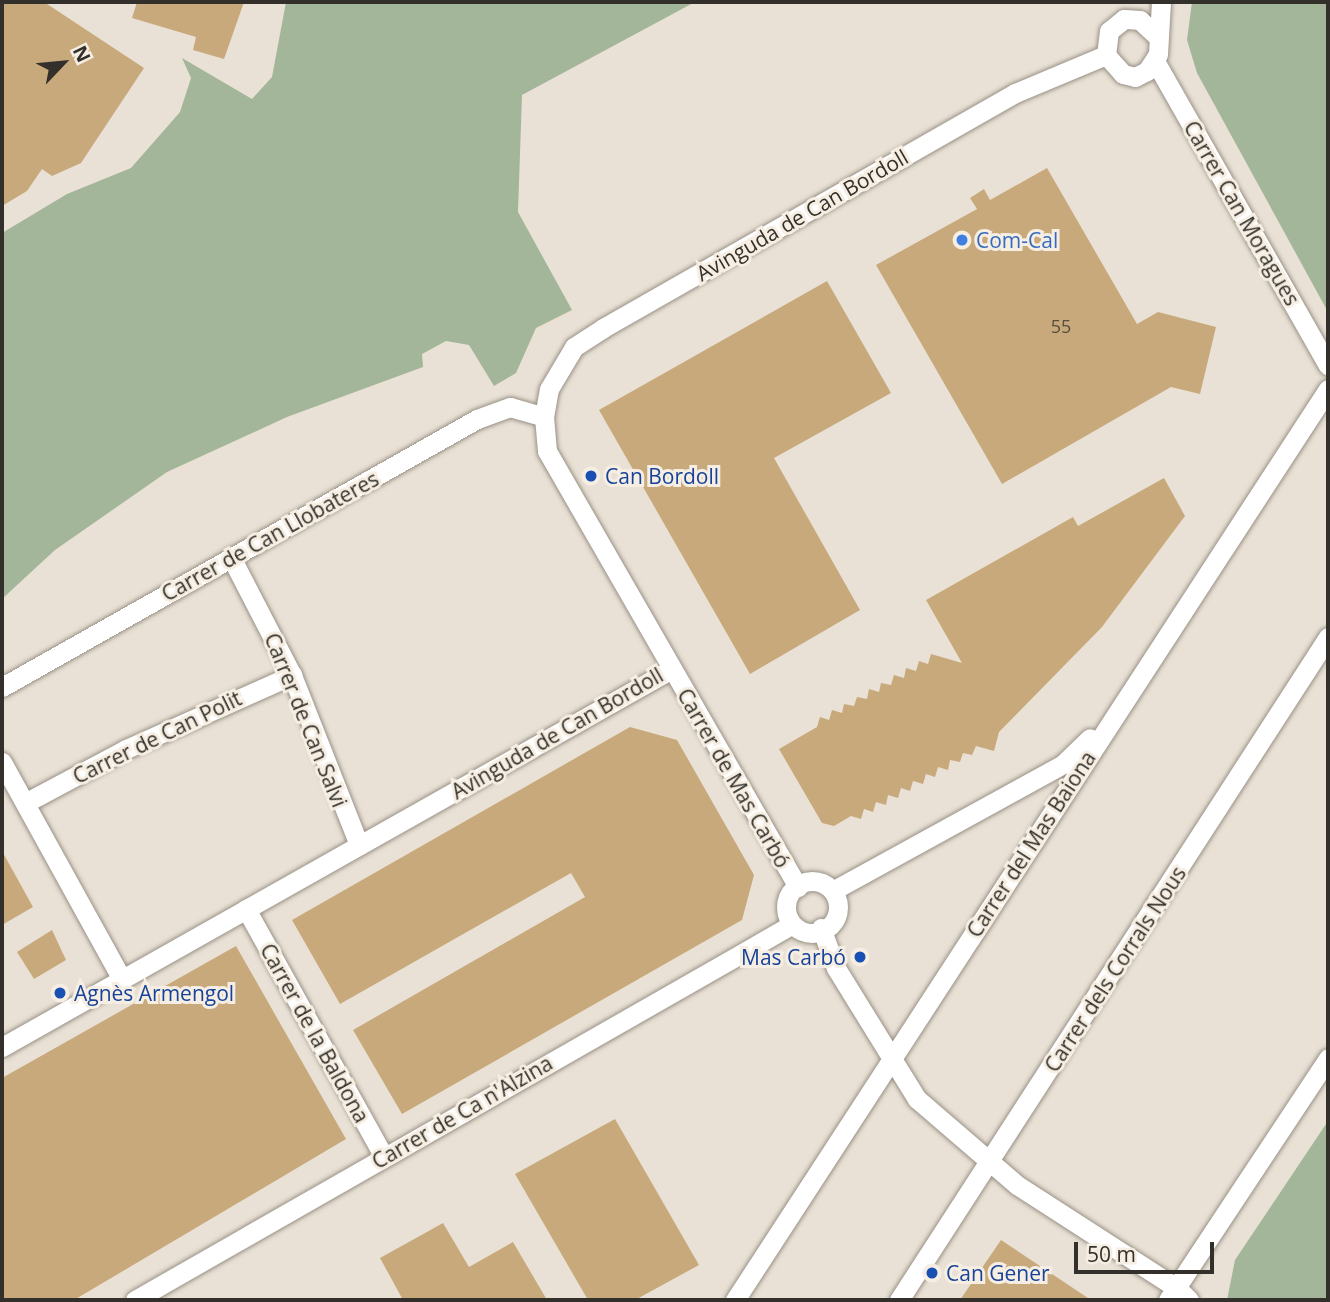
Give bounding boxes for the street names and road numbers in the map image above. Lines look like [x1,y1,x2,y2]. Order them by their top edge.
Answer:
street label: Carrer Can Moragues [1179,116,1305,310]
street label: Avinguda de Can Bordoll [692,144,912,286]
street label: Carrer de Can Llobateres [157,466,383,606]
street label: Carrer de Can Salvi [260,629,352,811]
street label: Avinguda de Can Bordoll [447,662,667,804]
street label: Carrer de Mas Carbó [672,684,796,872]
street label: Carrer de Can Polit [69,685,245,789]
street label: Carrer del Mas Baiona [961,746,1101,942]
street label: Carrer dels Corrals Nous [1039,861,1191,1077]
street label: Carrer de la Baldona [255,939,375,1127]
street label: Carrer de Ca n'Alzina [367,1050,557,1174]

